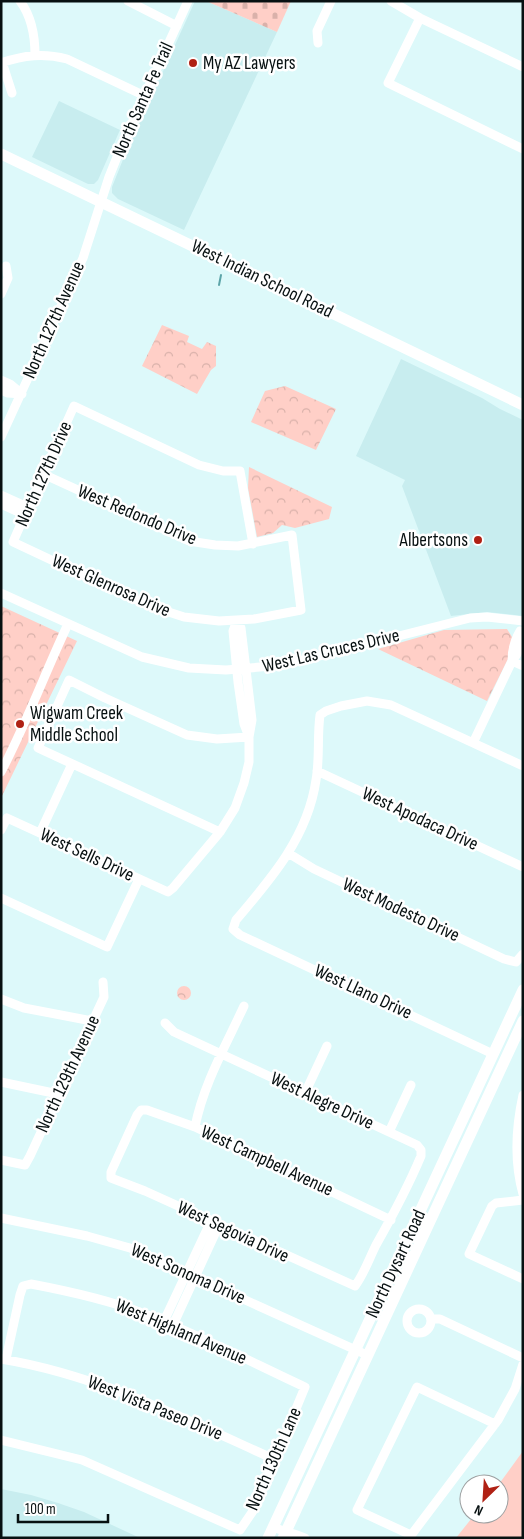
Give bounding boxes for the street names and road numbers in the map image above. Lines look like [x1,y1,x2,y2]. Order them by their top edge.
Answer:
street label: North Santa Fe Trail [107,39,179,161]
street label: West Indian School Road [187,235,337,323]
street label: North 127th Avenue [18,258,90,382]
street label: North 127th Drive [11,418,77,530]
street label: West Redondo Drive [74,480,200,550]
street label: West Glenrosa Drive [48,550,174,622]
street label: West Las Cruces Drive [260,624,402,678]
street label: West Apodaca Drive [358,782,482,856]
street label: West Sells Drive [36,823,138,887]
street label: West Modesto Drive [339,873,463,947]
street label: West Llano Drive [310,959,416,1025]
street label: North 129th Avenue [31,1012,105,1136]
street label: West Alegre Drive [267,1067,377,1135]
street label: West Campbell Avenue [197,1120,337,1202]
street label: West Segovia Drive [173,1196,293,1268]
street label: North Dysart Road [361,1206,431,1322]
street label: West Sonoma Drive [127,1238,249,1310]
street label: West Highland Avenue [112,1294,250,1370]
street label: West Vista Paseo Drive [84,1370,226,1446]
street label: North 130th Lane [241,1404,307,1514]

